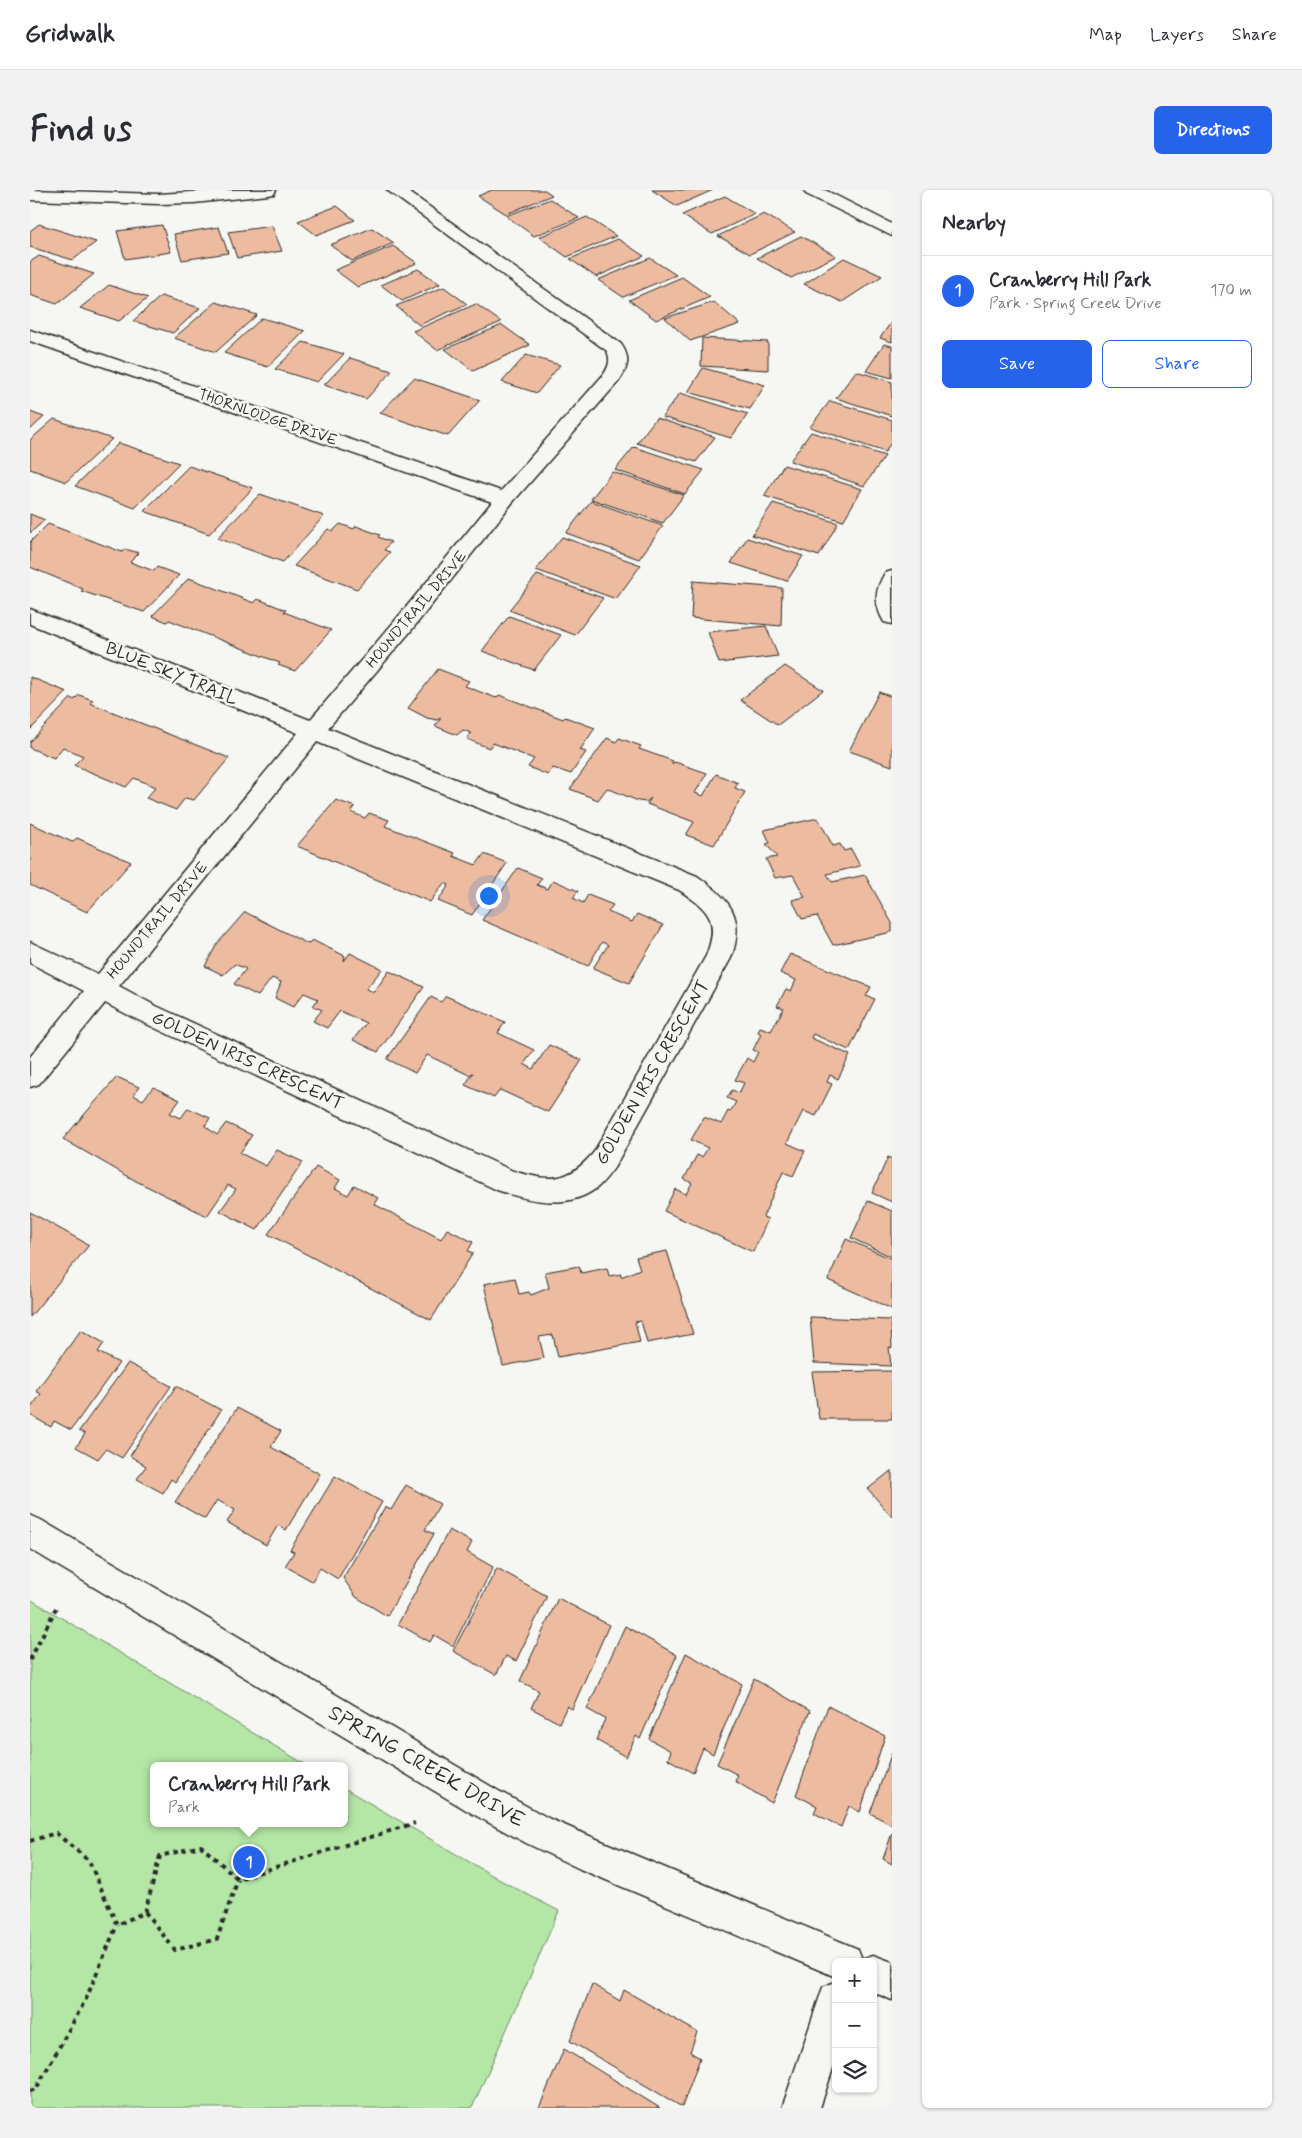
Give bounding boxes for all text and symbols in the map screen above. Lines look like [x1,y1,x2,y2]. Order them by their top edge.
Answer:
text: Gridwalk [25,19,115,50]
text: Map [1089,23,1122,47]
text: Layers [1150,23,1204,47]
text: Share [1232,23,1277,47]
button: Directions [1154,106,1272,154]
text: Find us [30,107,132,153]
text: Nearby [942,209,1006,237]
text: Cranberry Hill Park [989,268,1151,293]
text: 1 [954,280,962,301]
text: 170 m [1210,280,1252,301]
text: Park · Spring Creek Drive [989,293,1161,314]
button: Save [942,340,1092,388]
button: Share [1102,340,1252,388]
street label: THORNLODGE DRIVE [195,385,340,451]
street label: HOUNDTRAIL DRIVE [362,547,472,672]
street label: BLUE SKY TRAIL [102,636,242,711]
street label: HOUNDTRAIL DRIVE [103,858,213,983]
your location [476,883,502,909]
street label: GOLDEN IRIS CRESCENT [590,976,716,1169]
street label: GOLDEN IRIS CRESCENT [148,1006,348,1116]
street label: SPRING CREEK DRIVE [323,1699,530,1835]
popup [150,1762,348,1827]
text: Cranberry Hill Park [168,1772,330,1797]
text: Park [168,1797,200,1818]
pin: 1 [233,1843,265,1881]
map controls [832,1958,877,2093]
button: + [832,1958,877,2003]
button: − [832,2003,877,2048]
button: layers [832,2048,877,2093]

